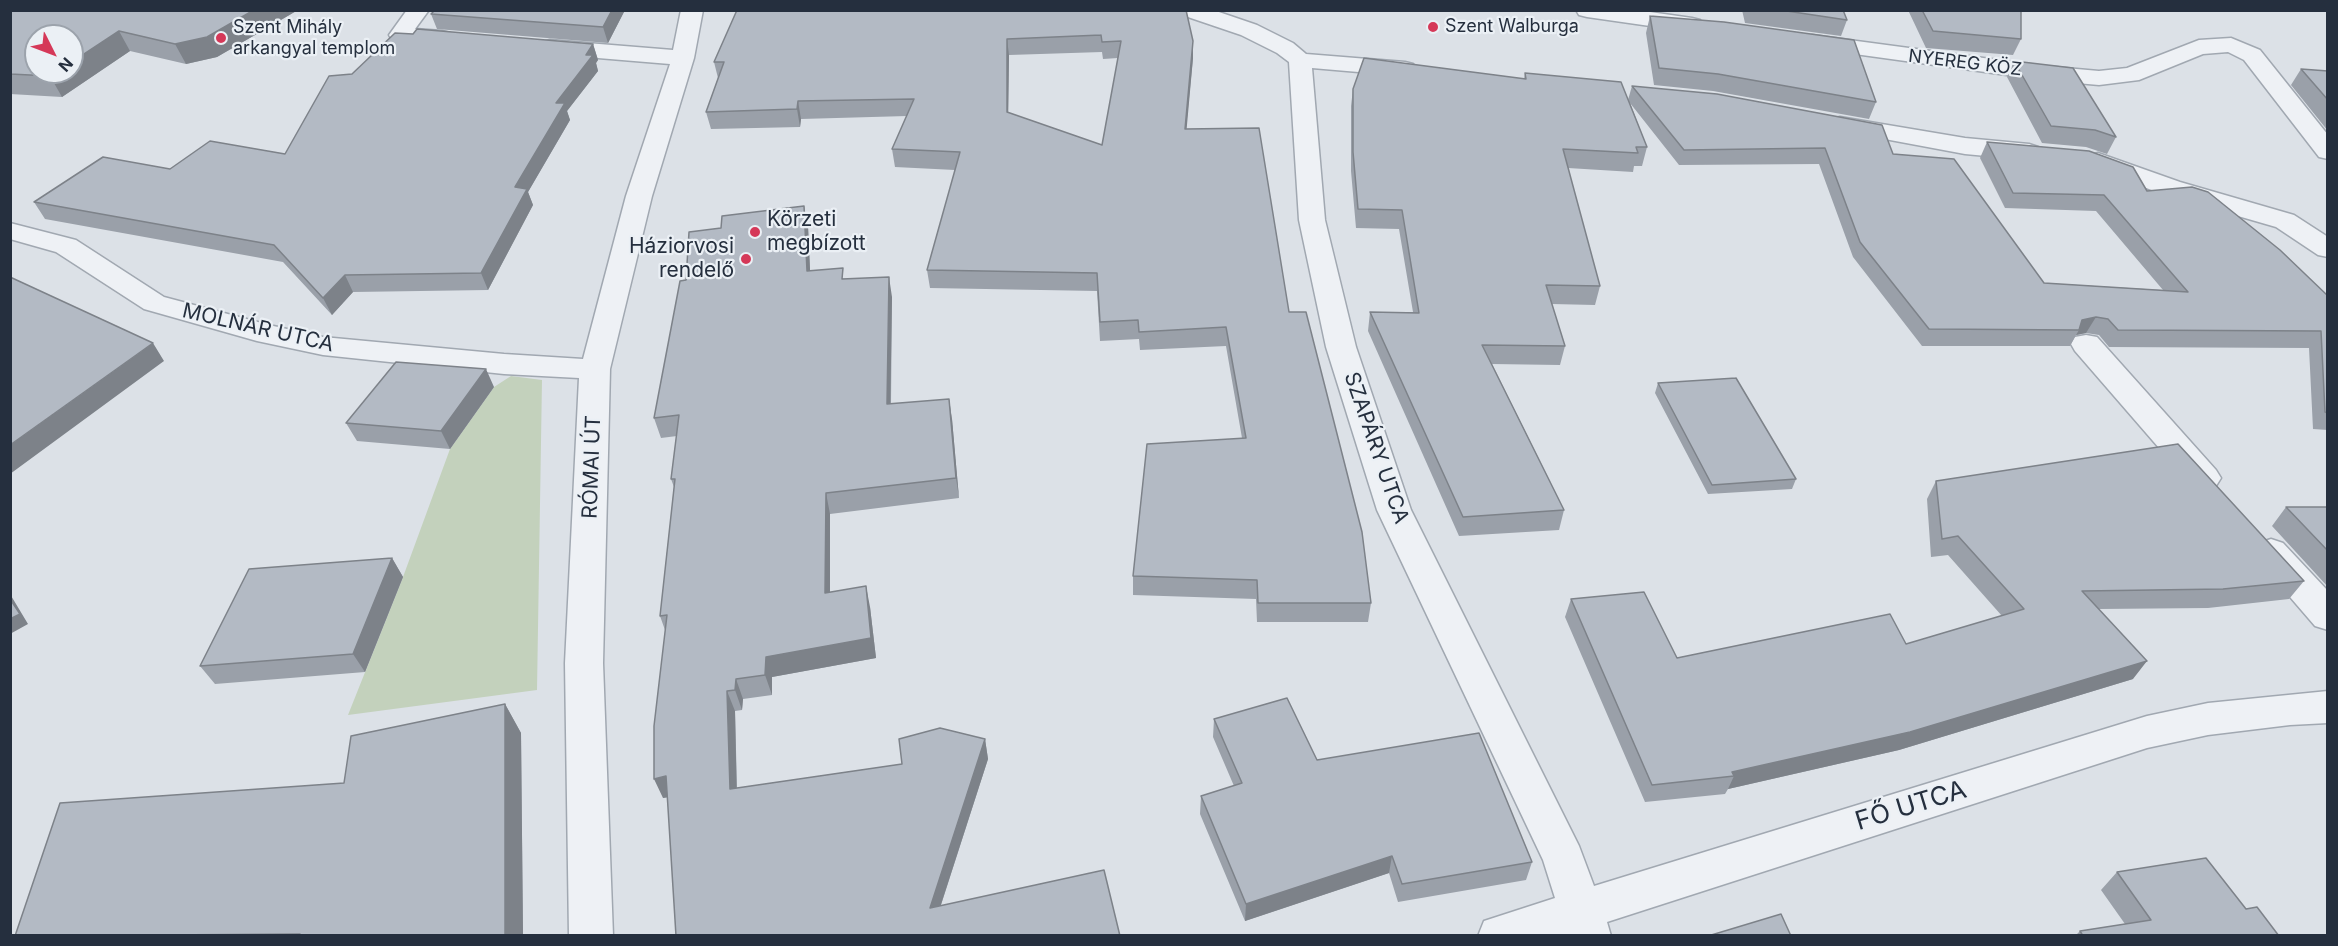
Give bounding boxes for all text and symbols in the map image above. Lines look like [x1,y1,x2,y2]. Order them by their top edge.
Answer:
place label: Szent Walburga [1445,16,1579,38]
place label: Szent Mihály arkangyal templom [233,17,395,60]
marker: Szent Walburga [1426,20,1440,34]
north arrow [24,24,84,84]
marker: Szent Mihály arkangyal templom [214,31,228,45]
street label: NYEREG KÖZ [1907,45,2023,81]
text: N [54,53,77,76]
place label: Körzeti megbízott [767,207,866,257]
marker: Körzeti megbízott [748,225,762,239]
place label: Háziorvosi rendelő [629,234,734,284]
marker: Háziorvosi rendelő [739,252,753,266]
street label: MOLNÁR UTCA [180,298,336,358]
street label: SZAPÁRY UTCA [1338,369,1414,527]
street label: RÓMAI ÚT [578,415,606,519]
street label: FŐ UTCA [1852,774,1970,838]

